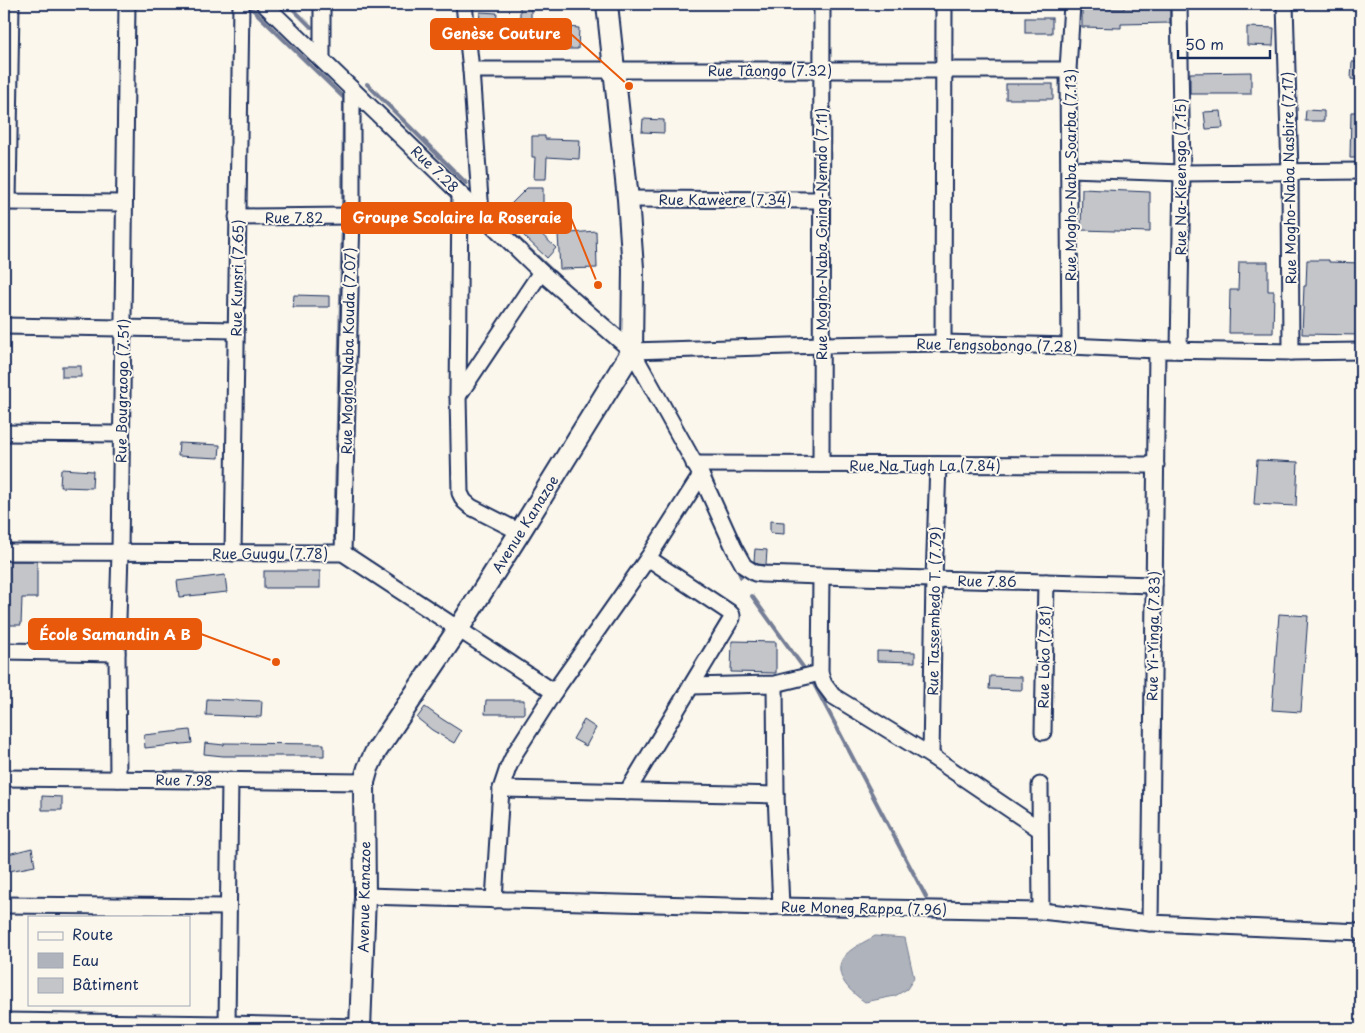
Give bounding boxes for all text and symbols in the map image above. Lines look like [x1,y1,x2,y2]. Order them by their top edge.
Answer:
callout: Genèse Couture [431,19,571,49]
text: Genèse Couture [441,21,561,44]
scale bar [1178,28,1270,60]
text: 50 m [1185,32,1224,55]
street label: Rue Tâongo (7.32) [708,60,832,81]
street label: Rue Mogho-Naba Soarba (7.13) [1060,69,1081,281]
street label: Rue Mogho-Naba Nasbire (7.17) [1277,72,1301,284]
street label: Rue Na-Kieensgo (7.15) [1170,98,1191,256]
street label: Rue Mogho-Naba Gning-Nemdo (7.11) [811,108,832,360]
street label: Rue 7.28 [406,141,464,197]
street label: Rue Kawèere (7.34) [658,189,792,210]
callout: Groupe Scolaire la Roseraie [342,203,571,233]
text: Groupe Scolaire la Roseraie [352,205,562,228]
street label: Rue 7.82 [265,207,323,228]
street label: Rue Kunsri (7.65) [225,219,249,337]
street label: Rue Mogho Naba Kouda (7.07) [336,247,360,455]
street label: Rue Bougraogo (7.51) [110,319,134,463]
street label: Rue Tengsobongo (7.28) [916,333,1078,357]
street label: Rue Na Tugh La (7.84) [849,455,1001,476]
street label: Avenue Kanazoe [487,471,563,577]
street label: Rue Tassembedo T. (7.79) [922,526,946,696]
street label: Rue Guugu (7.78) [212,543,328,564]
street label: Rue 7.86 [957,570,1017,592]
street label: Rue Yi-Yinga (7.83) [1141,571,1165,701]
street label: Rue Loko (7.81) [1033,605,1055,709]
callout: École Samandin A B [29,619,201,649]
text: École Samandin A B [39,622,191,645]
street label: Rue 7.98 [155,769,213,791]
street label: Avenue Kanazoe [353,841,375,953]
street label: Rue Moneg Rappa (7.96) [781,896,947,920]
legend [28,916,190,1006]
text: Route [72,922,113,945]
text: Eau [72,948,99,971]
text: Bâtiment [72,972,139,995]

